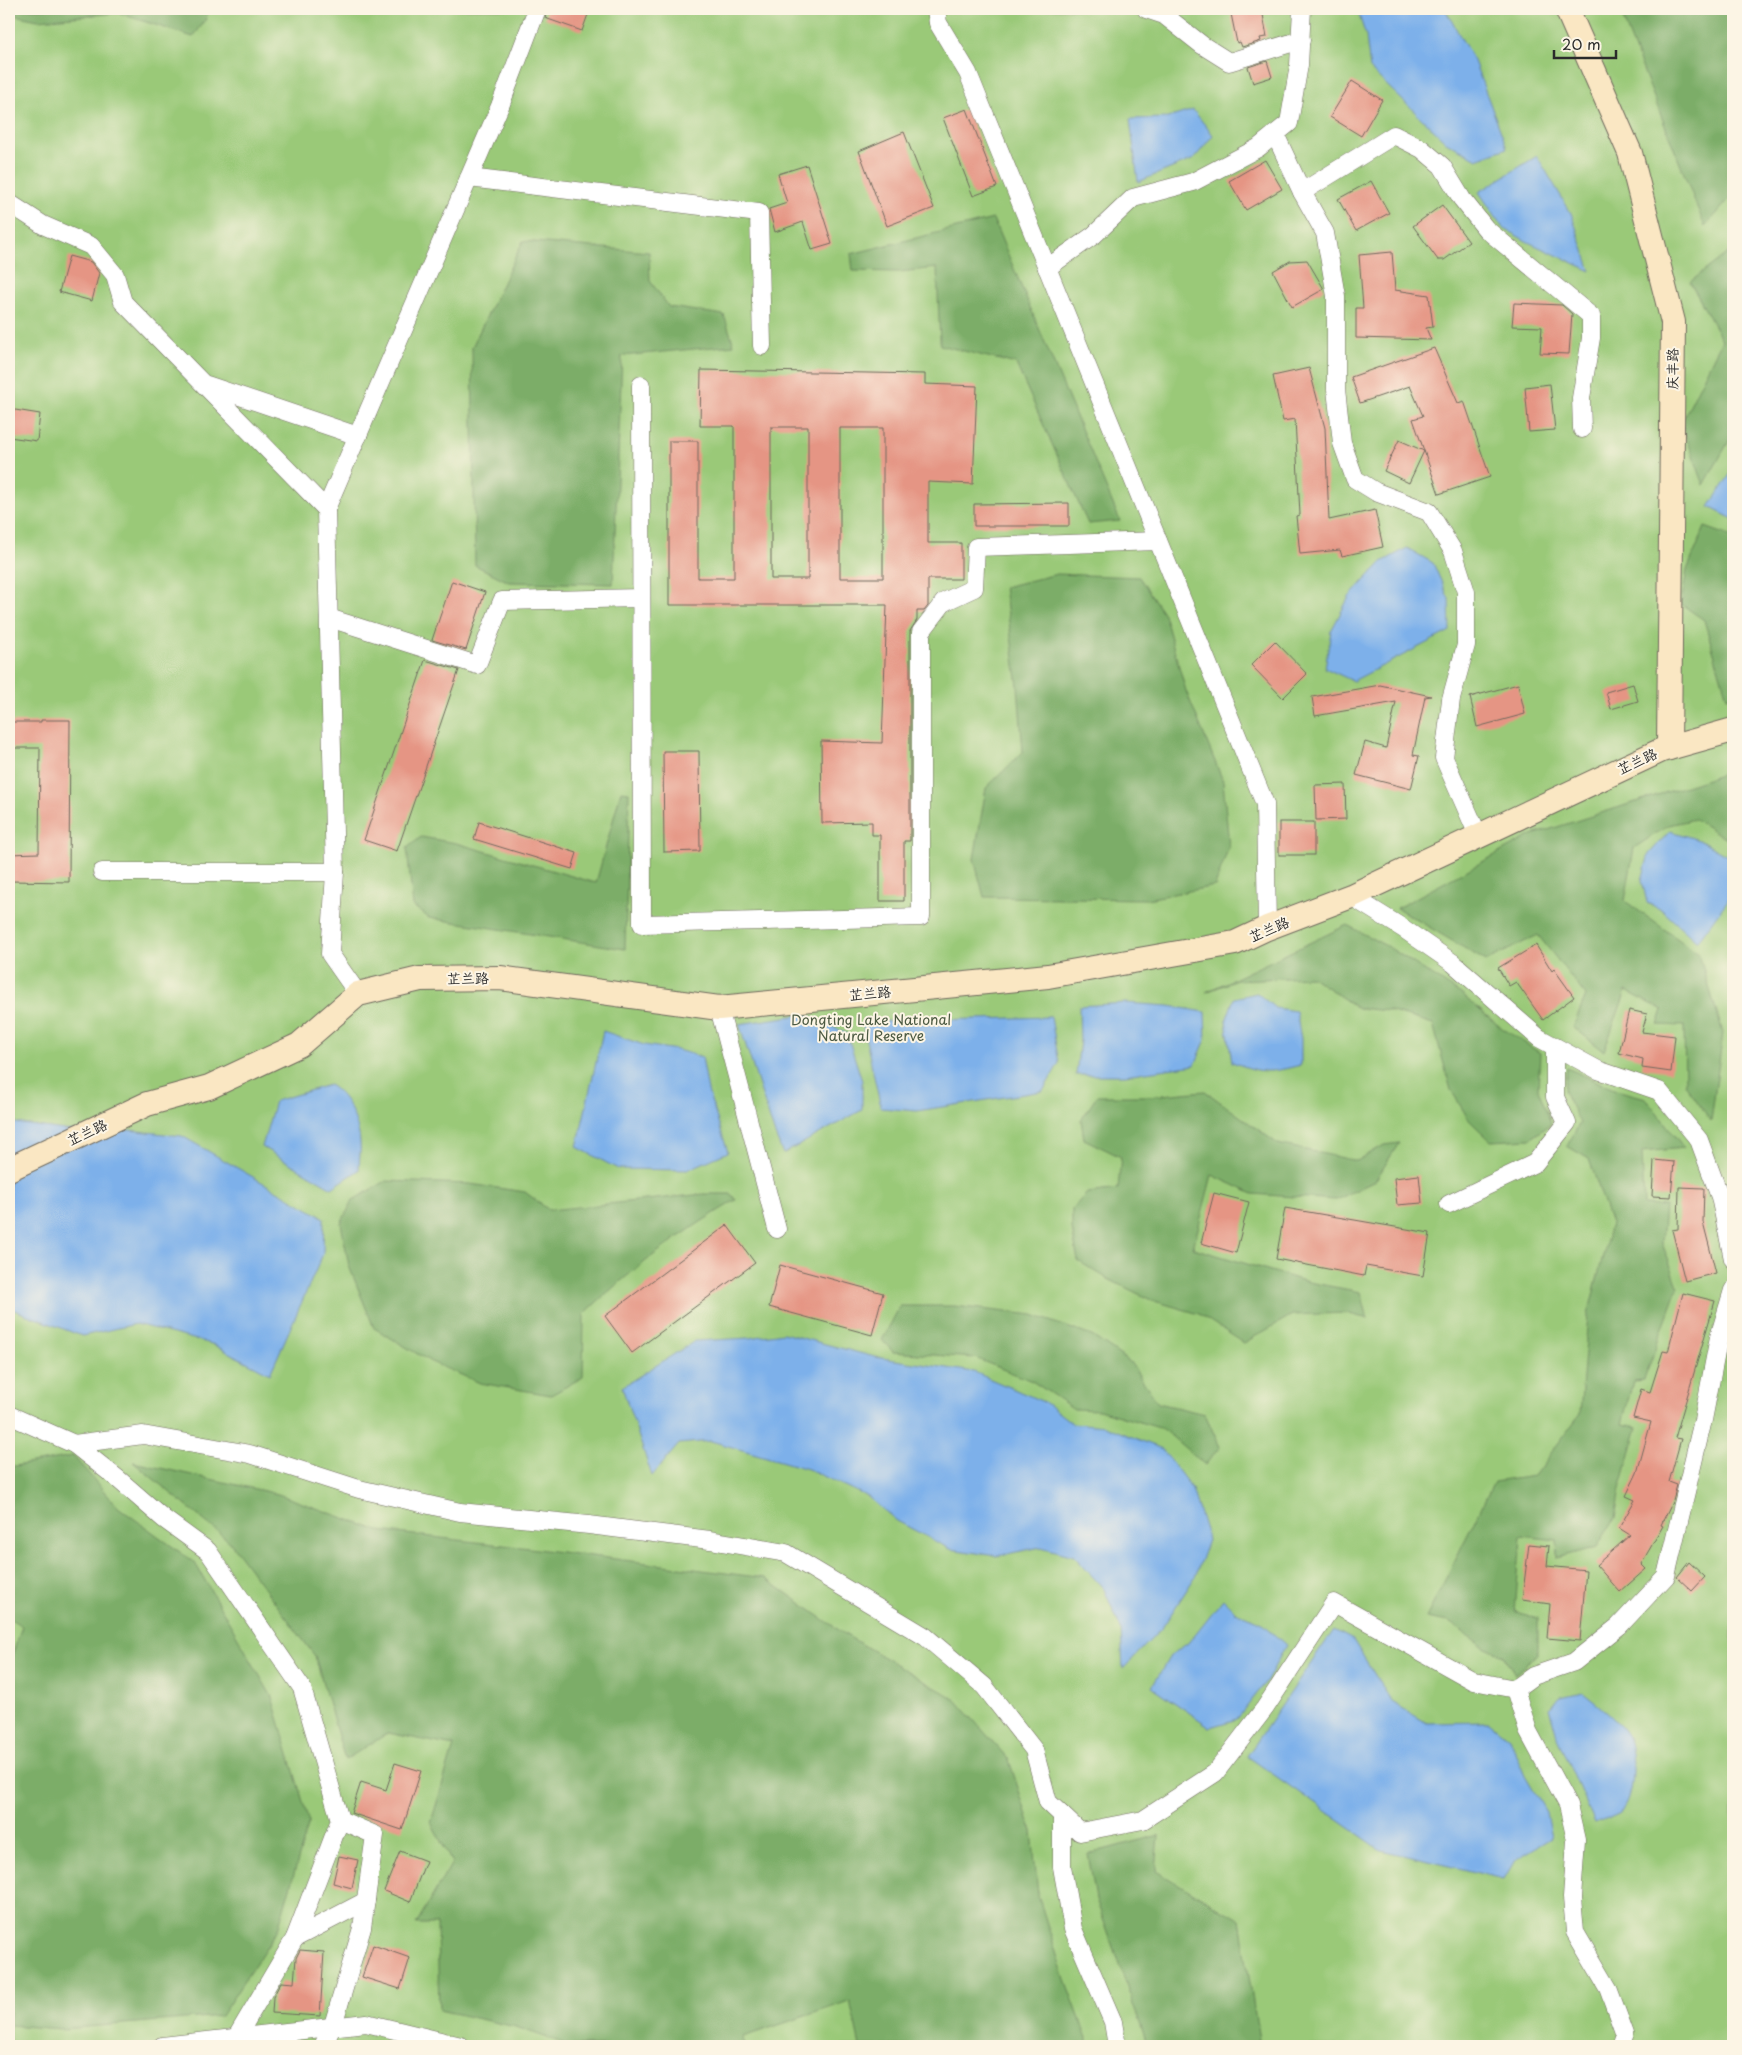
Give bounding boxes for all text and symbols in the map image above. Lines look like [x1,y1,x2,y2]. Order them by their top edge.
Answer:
scale bar [1554,28,1617,60]
text: 20 m [1562,32,1601,55]
street label: 庆丰路 [1661,348,1683,390]
street label: 芷兰路 [1614,743,1660,779]
street label: 芷兰路 [1246,911,1292,947]
street label: 芷兰路 [447,967,489,989]
street label: 芷兰路 [848,981,892,1005]
park label: Dongting Lake National Natural Reserve [791,1009,951,1046]
street label: 芷兰路 [64,1114,110,1150]

